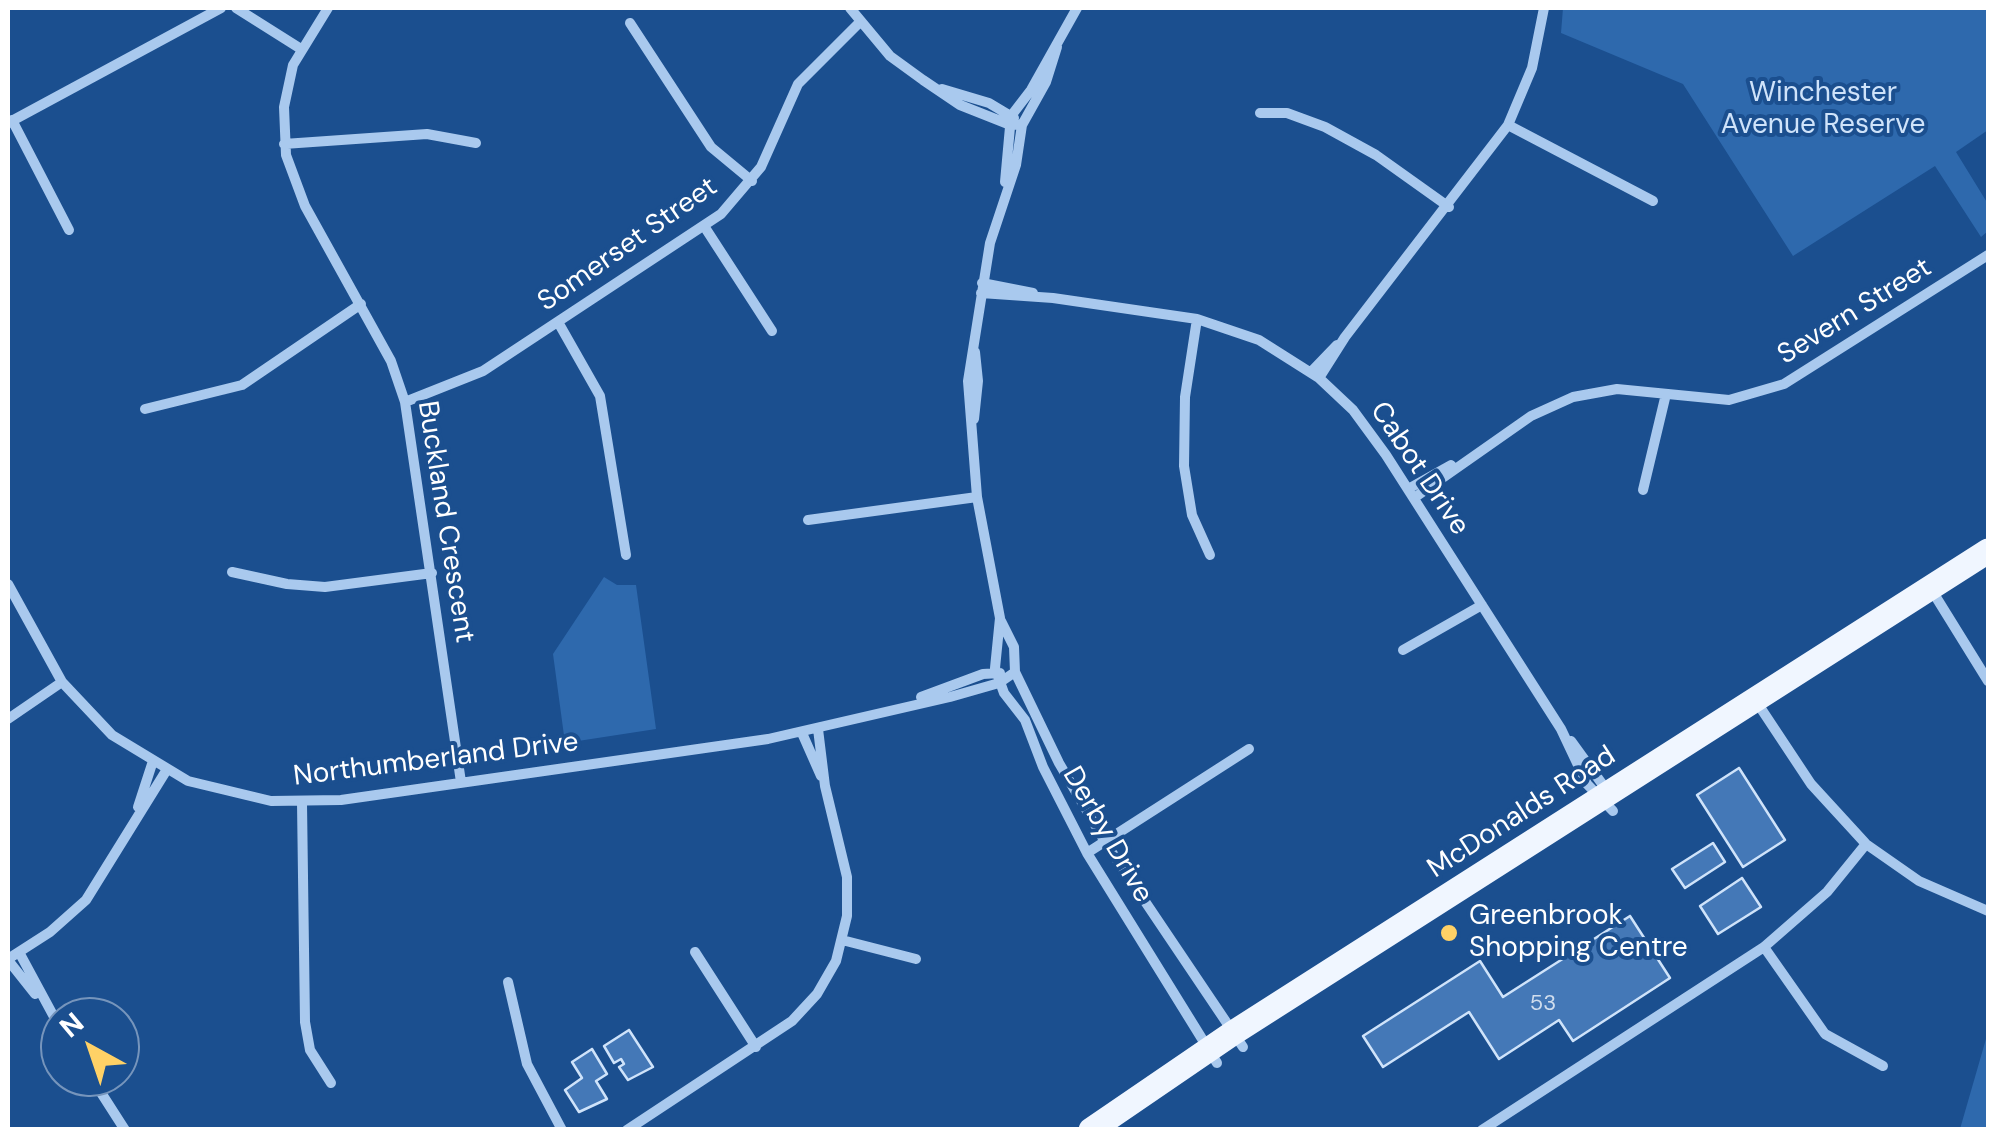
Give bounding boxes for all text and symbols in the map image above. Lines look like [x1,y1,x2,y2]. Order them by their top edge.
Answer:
park label: Winchester Avenue Reserve [1721,77,1925,143]
street label: Somerset Street [532,171,724,319]
street label: Severn Street [1772,251,1938,373]
street label: Cabot Drive [1362,396,1476,542]
street label: Buckland Crescent [409,399,481,645]
street label: Northumberland Drive [292,726,580,794]
street label: McDonalds Road [1422,740,1622,886]
street label: Derby Drive [1055,761,1159,909]
place label: Greenbrook Shopping Centre [1469,900,1688,966]
marker: Greenbrook Shopping Centre [1438,922,1460,944]
house number: 53 [1530,991,1556,1017]
north arrow [40,997,140,1097]
text: N [52,1004,91,1046]

